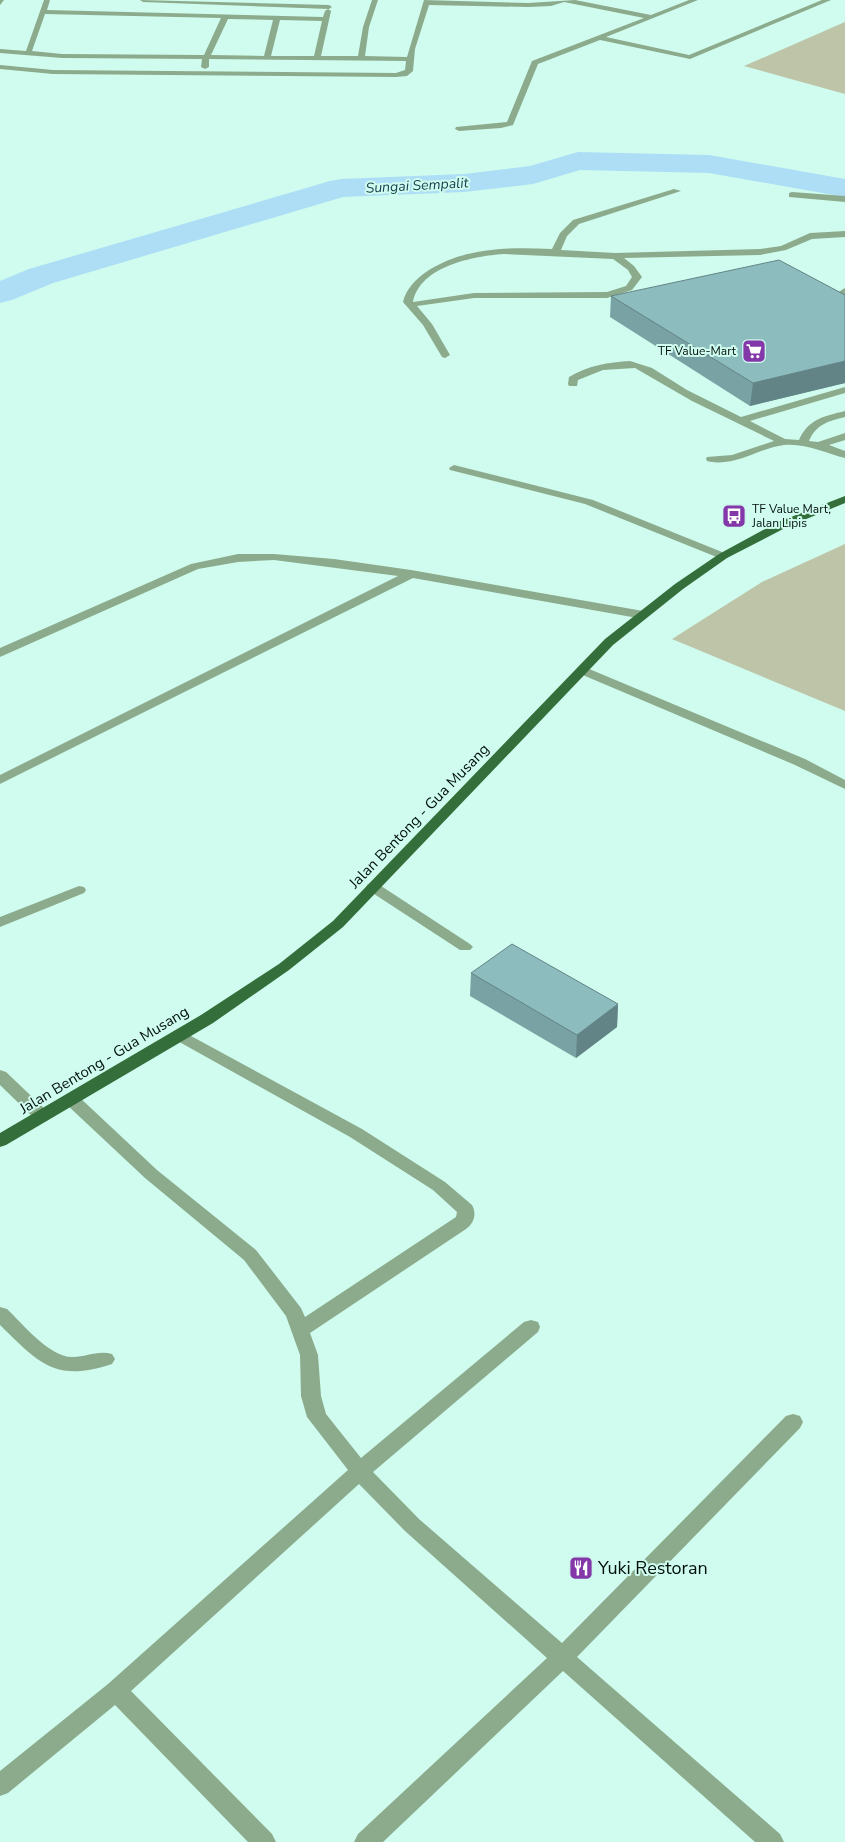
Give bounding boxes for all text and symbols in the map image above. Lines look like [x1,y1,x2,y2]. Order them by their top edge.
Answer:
water label: Sungai Sempalit [365,173,470,198]
supermarket icon: TF Value-Mart [741,338,767,364]
place label: TF Value-Mart [658,343,737,359]
place label: TF Value Mart, Jalan Lipis [751,501,831,531]
bus stop icon: TF Value Mart, Jalan Lipis [721,503,747,529]
street label: Jalan Bentong - Gua Musang [344,739,494,893]
street label: Jalan Bentong - Gua Musang [15,1001,192,1119]
restaurant icon: Yuki Restoran [568,1555,594,1581]
place label: Yuki Restoran [597,1556,708,1580]

